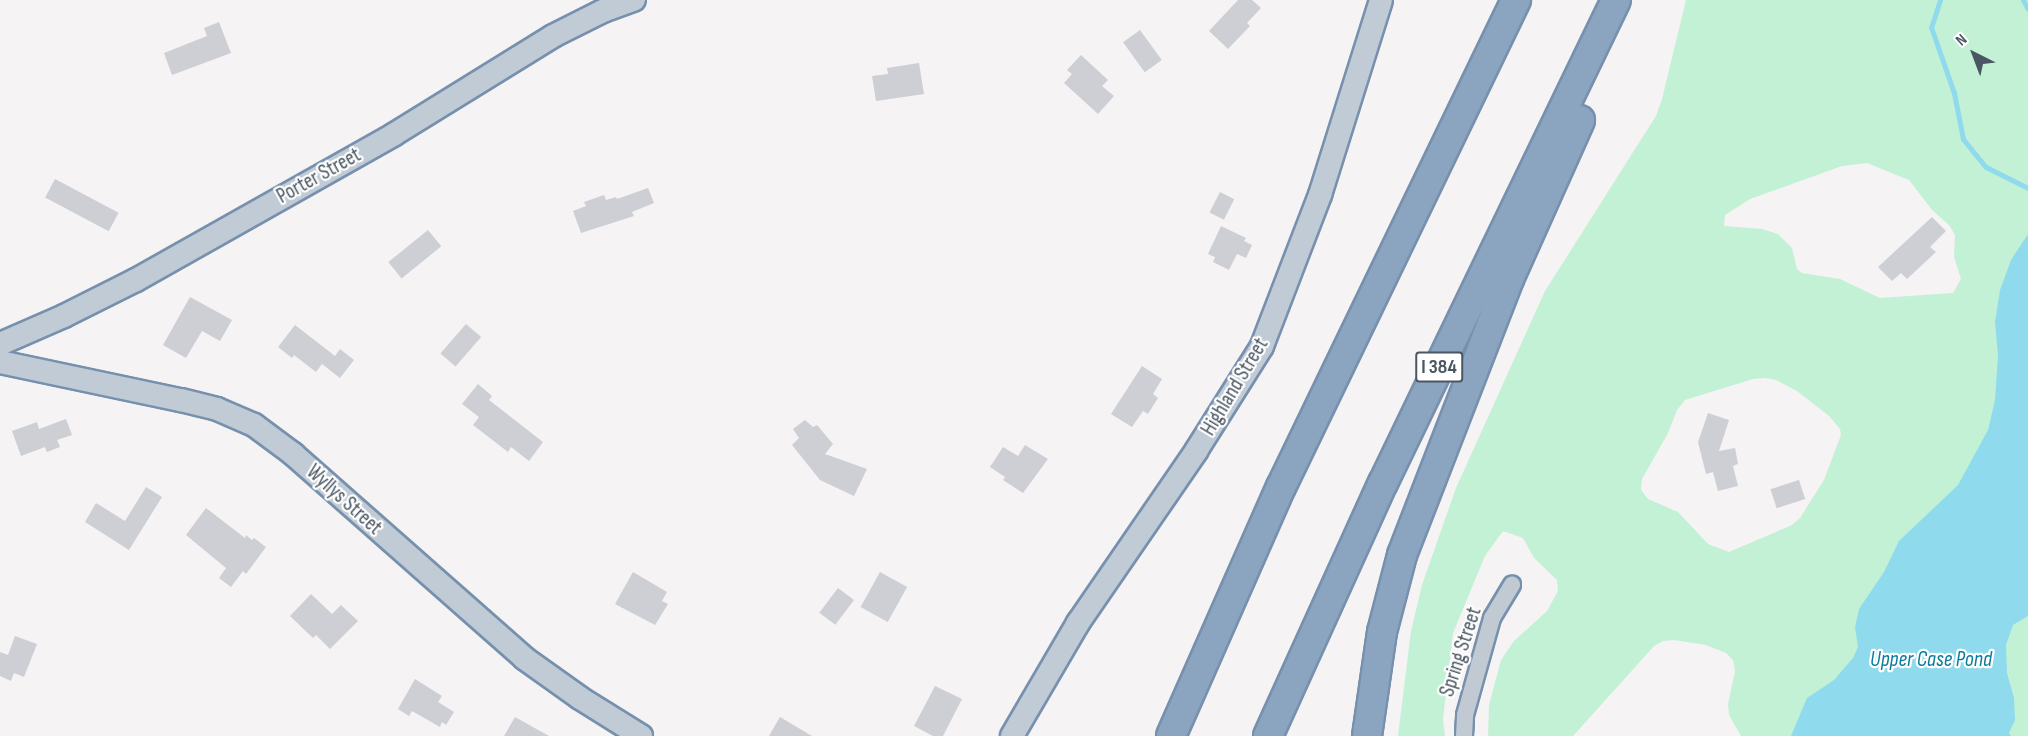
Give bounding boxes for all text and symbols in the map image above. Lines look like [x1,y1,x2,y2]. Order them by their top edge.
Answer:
north arrow [1944,24,2004,84]
text: N [1952,30,1971,50]
street label: Porter Street [273,143,365,209]
street label: Highland Street [1196,334,1274,440]
road number: I 384 [1415,350,1463,384]
street label: Wyllys Street [301,460,387,540]
street label: Spring Street [1435,604,1487,700]
water label: Upper Case Pond [1870,647,1992,673]

